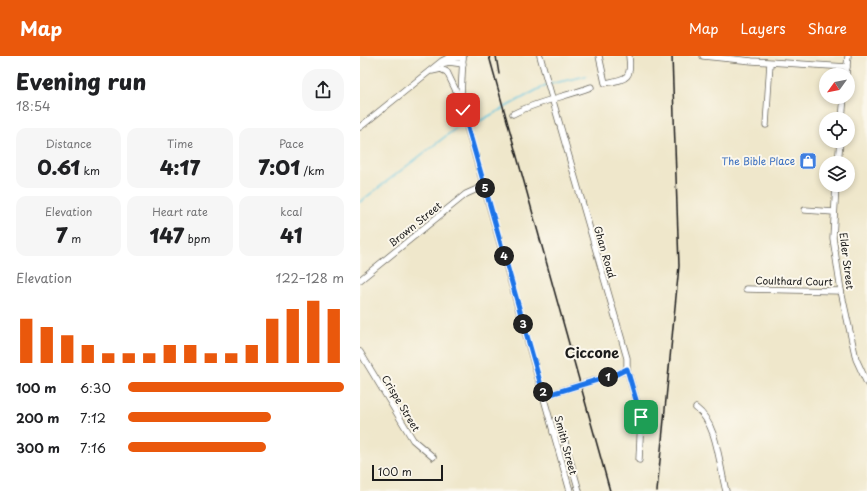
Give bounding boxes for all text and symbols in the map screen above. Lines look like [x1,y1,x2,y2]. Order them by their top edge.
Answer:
text: Map [20,14,62,42]
text: Map [689,18,719,39]
text: Layers [741,18,786,39]
text: Share [808,18,847,39]
text: Evening run [16,64,146,97]
north arrow [819,68,855,104]
map controls [819,68,855,192]
button: share [302,69,344,111]
pin [446,93,480,127]
text: 18:54 [16,96,51,115]
icon: check [452,99,474,121]
button: locate [819,112,855,148]
text: Distance [46,135,92,152]
text: Time [167,135,193,152]
text: Pace [279,135,304,152]
shop icon: The Bible Place [798,151,818,171]
text: 0.61 [37,152,80,182]
text: 4:17 [160,152,200,182]
text: 7:01 [258,152,300,182]
place label: The Bible Place [722,153,795,168]
button: layers [819,156,855,192]
text: km [80,162,100,179]
text: /km [300,162,325,179]
pin: 5 [475,178,495,198]
text: 5 [481,179,489,196]
street label: Brown Street [385,198,444,250]
text: Elevation [45,203,92,220]
text: Heart rate [152,203,208,220]
text: kcal [280,203,302,220]
text: 7 [56,220,68,250]
text: 147 [150,220,184,250]
text: 41 [280,220,303,250]
street label: Ghan Road [591,224,620,280]
text: m [68,230,81,247]
text: bpm [184,230,210,247]
street label: Elder Street [837,232,858,290]
pin: 4 [494,246,514,266]
text: 4 [500,247,508,264]
text: Elevation [16,268,72,287]
text: 122–128 m [276,268,344,287]
street label: Coulthard Court [755,272,833,289]
pin: 3 [513,314,533,334]
text: 3 [519,315,527,332]
district label: Ciccone [565,342,619,363]
pin: 1 [598,367,618,387]
text: 1 [605,368,611,385]
street label: Crispe Street [379,372,424,434]
text: 100 m [16,378,57,397]
text: 6:30 [80,378,111,397]
pin: 2 [533,382,553,402]
text: 2 [539,383,547,400]
pin [624,400,658,434]
icon: arrive [630,406,652,428]
text: 200 m [16,408,60,427]
text: 7:12 [80,408,106,427]
street label: Smith Street [551,413,582,476]
text: 300 m [16,438,60,457]
text: 7:16 [80,438,106,457]
scale bar [372,463,443,482]
text: 100 m [378,463,412,480]

